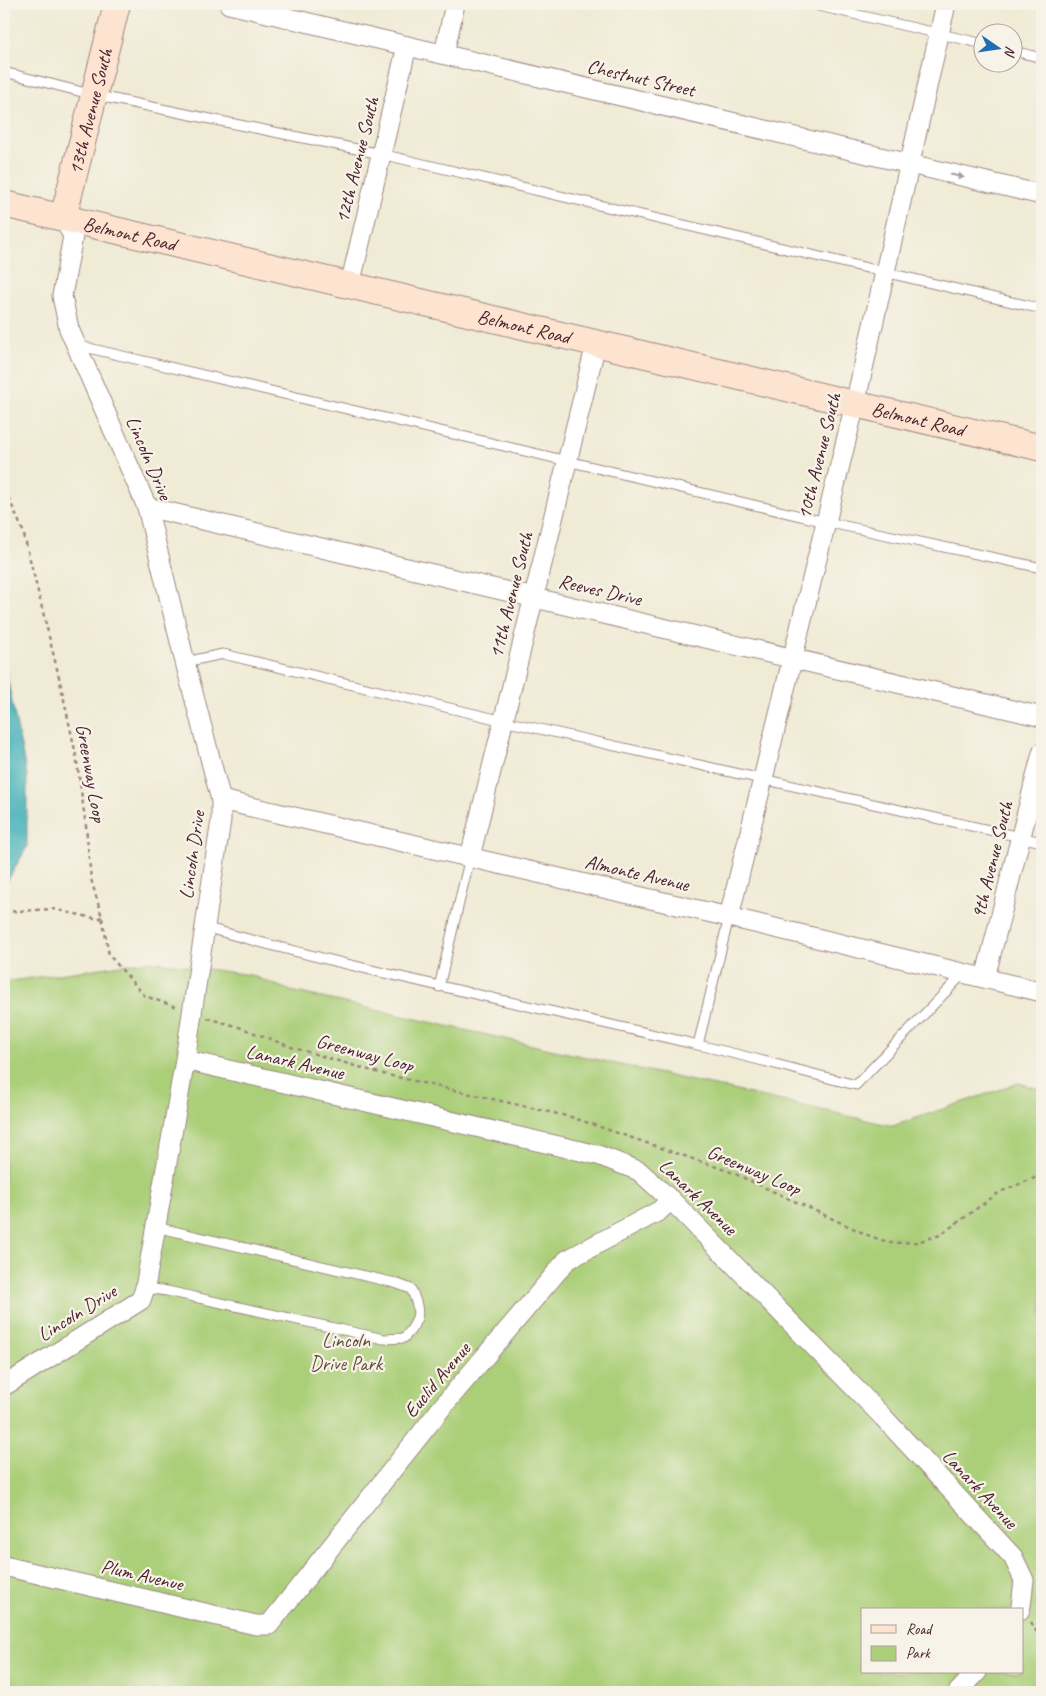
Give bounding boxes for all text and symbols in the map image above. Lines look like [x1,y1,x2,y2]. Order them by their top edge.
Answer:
north arrow [974,22,1024,72]
street label: 13th Avenue South [62,45,118,177]
text: N [1000,45,1019,59]
street label: Chestnut Street [585,53,700,103]
street label: 12th Avenue South [329,93,385,226]
one-way arrow [949,172,964,180]
street label: Belmont Road [81,211,181,257]
street label: Belmont Road [475,303,576,350]
street label: 10th Avenue South [791,389,847,522]
street label: Belmont Road [869,396,970,443]
street label: Lincoln Drive [120,412,178,505]
street label: 11th Avenue South [483,528,539,661]
street label: Reeves Drive [556,568,645,612]
street label: Greenway Loop [70,722,112,826]
street label: 9th Avenue South [965,798,1019,921]
street label: Lincoln Drive [173,808,211,901]
street label: Almonte Avenue [583,849,693,897]
street label: Greenway Loop [314,1028,418,1078]
street label: Lanark Avenue [244,1039,348,1086]
street label: Greenway Loop [703,1139,806,1201]
street label: Lanark Avenue [653,1153,744,1242]
street label: Lincoln Drive [33,1278,122,1347]
park label: Lincoln Drive Park [310,1328,384,1376]
street label: Euclid Avenue [398,1336,477,1423]
street label: Lanark Avenue [937,1444,1024,1535]
street label: Plum Avenue [99,1553,187,1597]
legend [861,1608,1024,1674]
text: Road [906,1620,933,1639]
text: Park [906,1644,931,1663]

